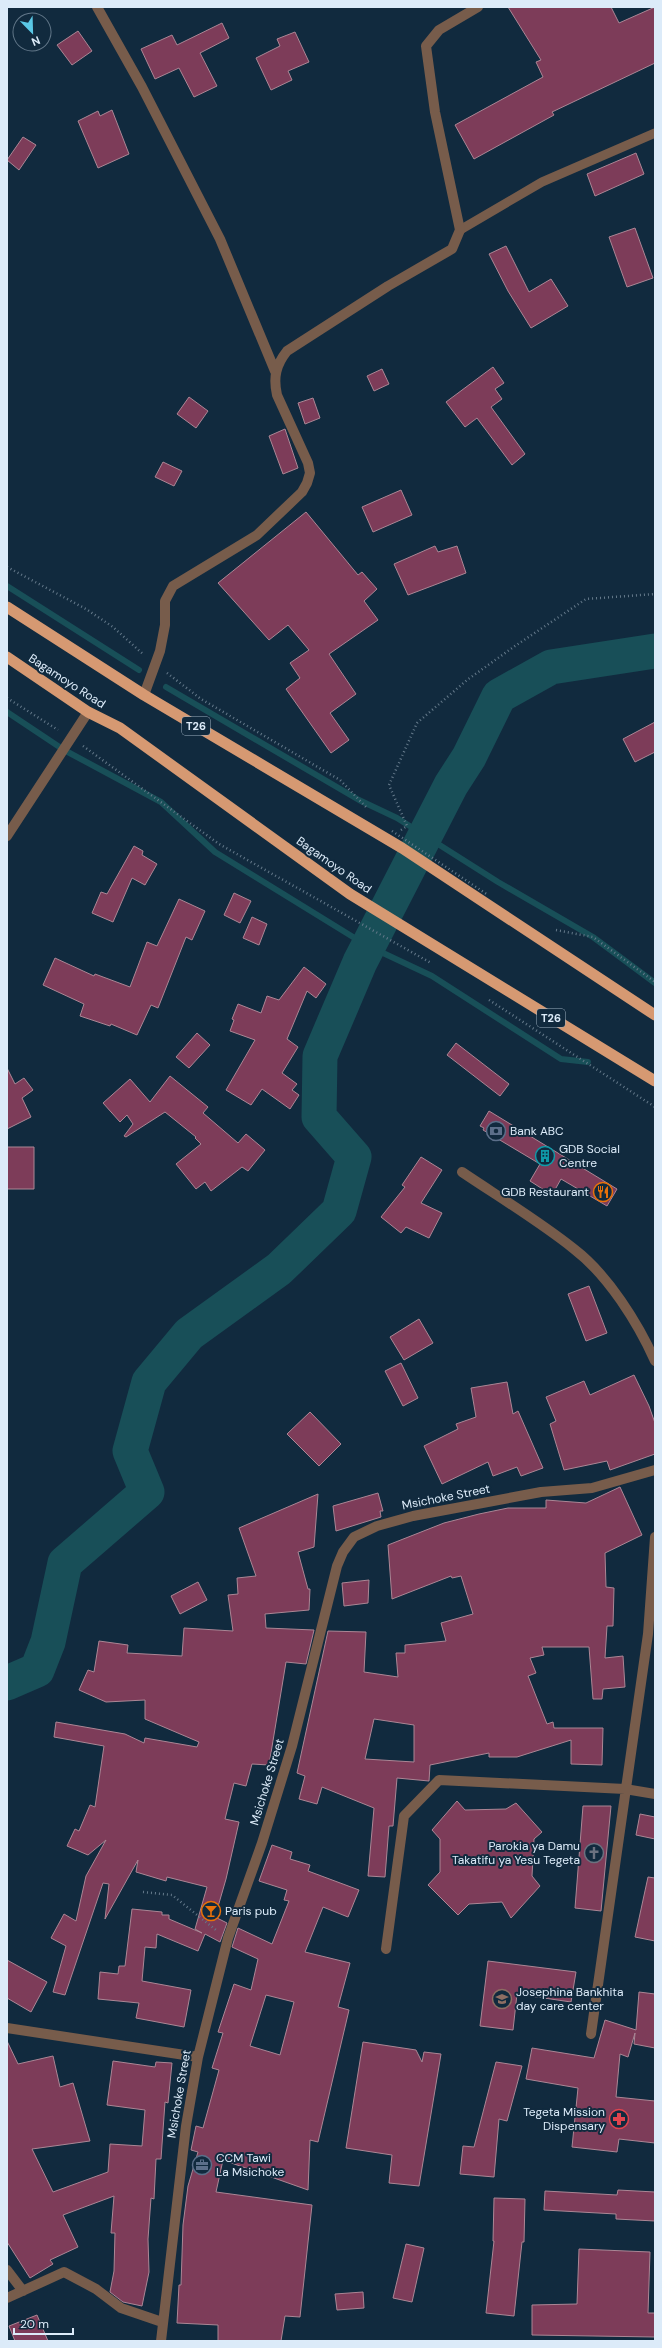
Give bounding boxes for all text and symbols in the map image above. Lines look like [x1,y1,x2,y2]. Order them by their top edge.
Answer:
north arrow [12,12,52,52]
text: N [29,33,42,49]
street label: Bagamoyo Road [25,650,109,712]
road number: T26 [182,717,210,735]
street label: Bagamoyo Road [293,833,375,897]
road number: T26 [537,1009,565,1027]
bank icon: Bank ABC [485,1120,507,1142]
place label: Bank ABC [510,1123,564,1139]
place label: GDB Social Centre [559,1141,620,1171]
building icon: GDB Social Centre [534,1145,556,1167]
restaurant icon: GDB Restaurant [592,1181,614,1203]
place label: GDB Restaurant [501,1184,589,1200]
street label: Msichoke Street [401,1481,492,1513]
street label: Msichoke Street [246,1737,288,1827]
place label: Parokia ya Damu Takatifu ya Yesu Tegeta [452,1838,580,1868]
church icon: Parokia ya Damu Takatifu ya Yesu Tegeta [583,1842,605,1864]
bar icon: Paris pub [200,1900,222,1922]
place label: Paris pub [225,1903,277,1919]
place label: Josephina Bankhita day care center [516,1984,624,2014]
school or university icon: Josephina Bankhita day care center [491,1988,513,2010]
street label: Msichoke Street [163,2048,195,2139]
place label: Tegeta Mission Dispensary [523,2104,605,2134]
pharmacy icon: Tegeta Mission Dispensary [608,2108,630,2130]
place label: CCM Tawi La Msichoke [216,2150,285,2180]
office icon: CCM Tawi La Msichoke [191,2154,213,2176]
scale bar [14,2310,73,2336]
text: 20 m [20,2316,49,2332]

